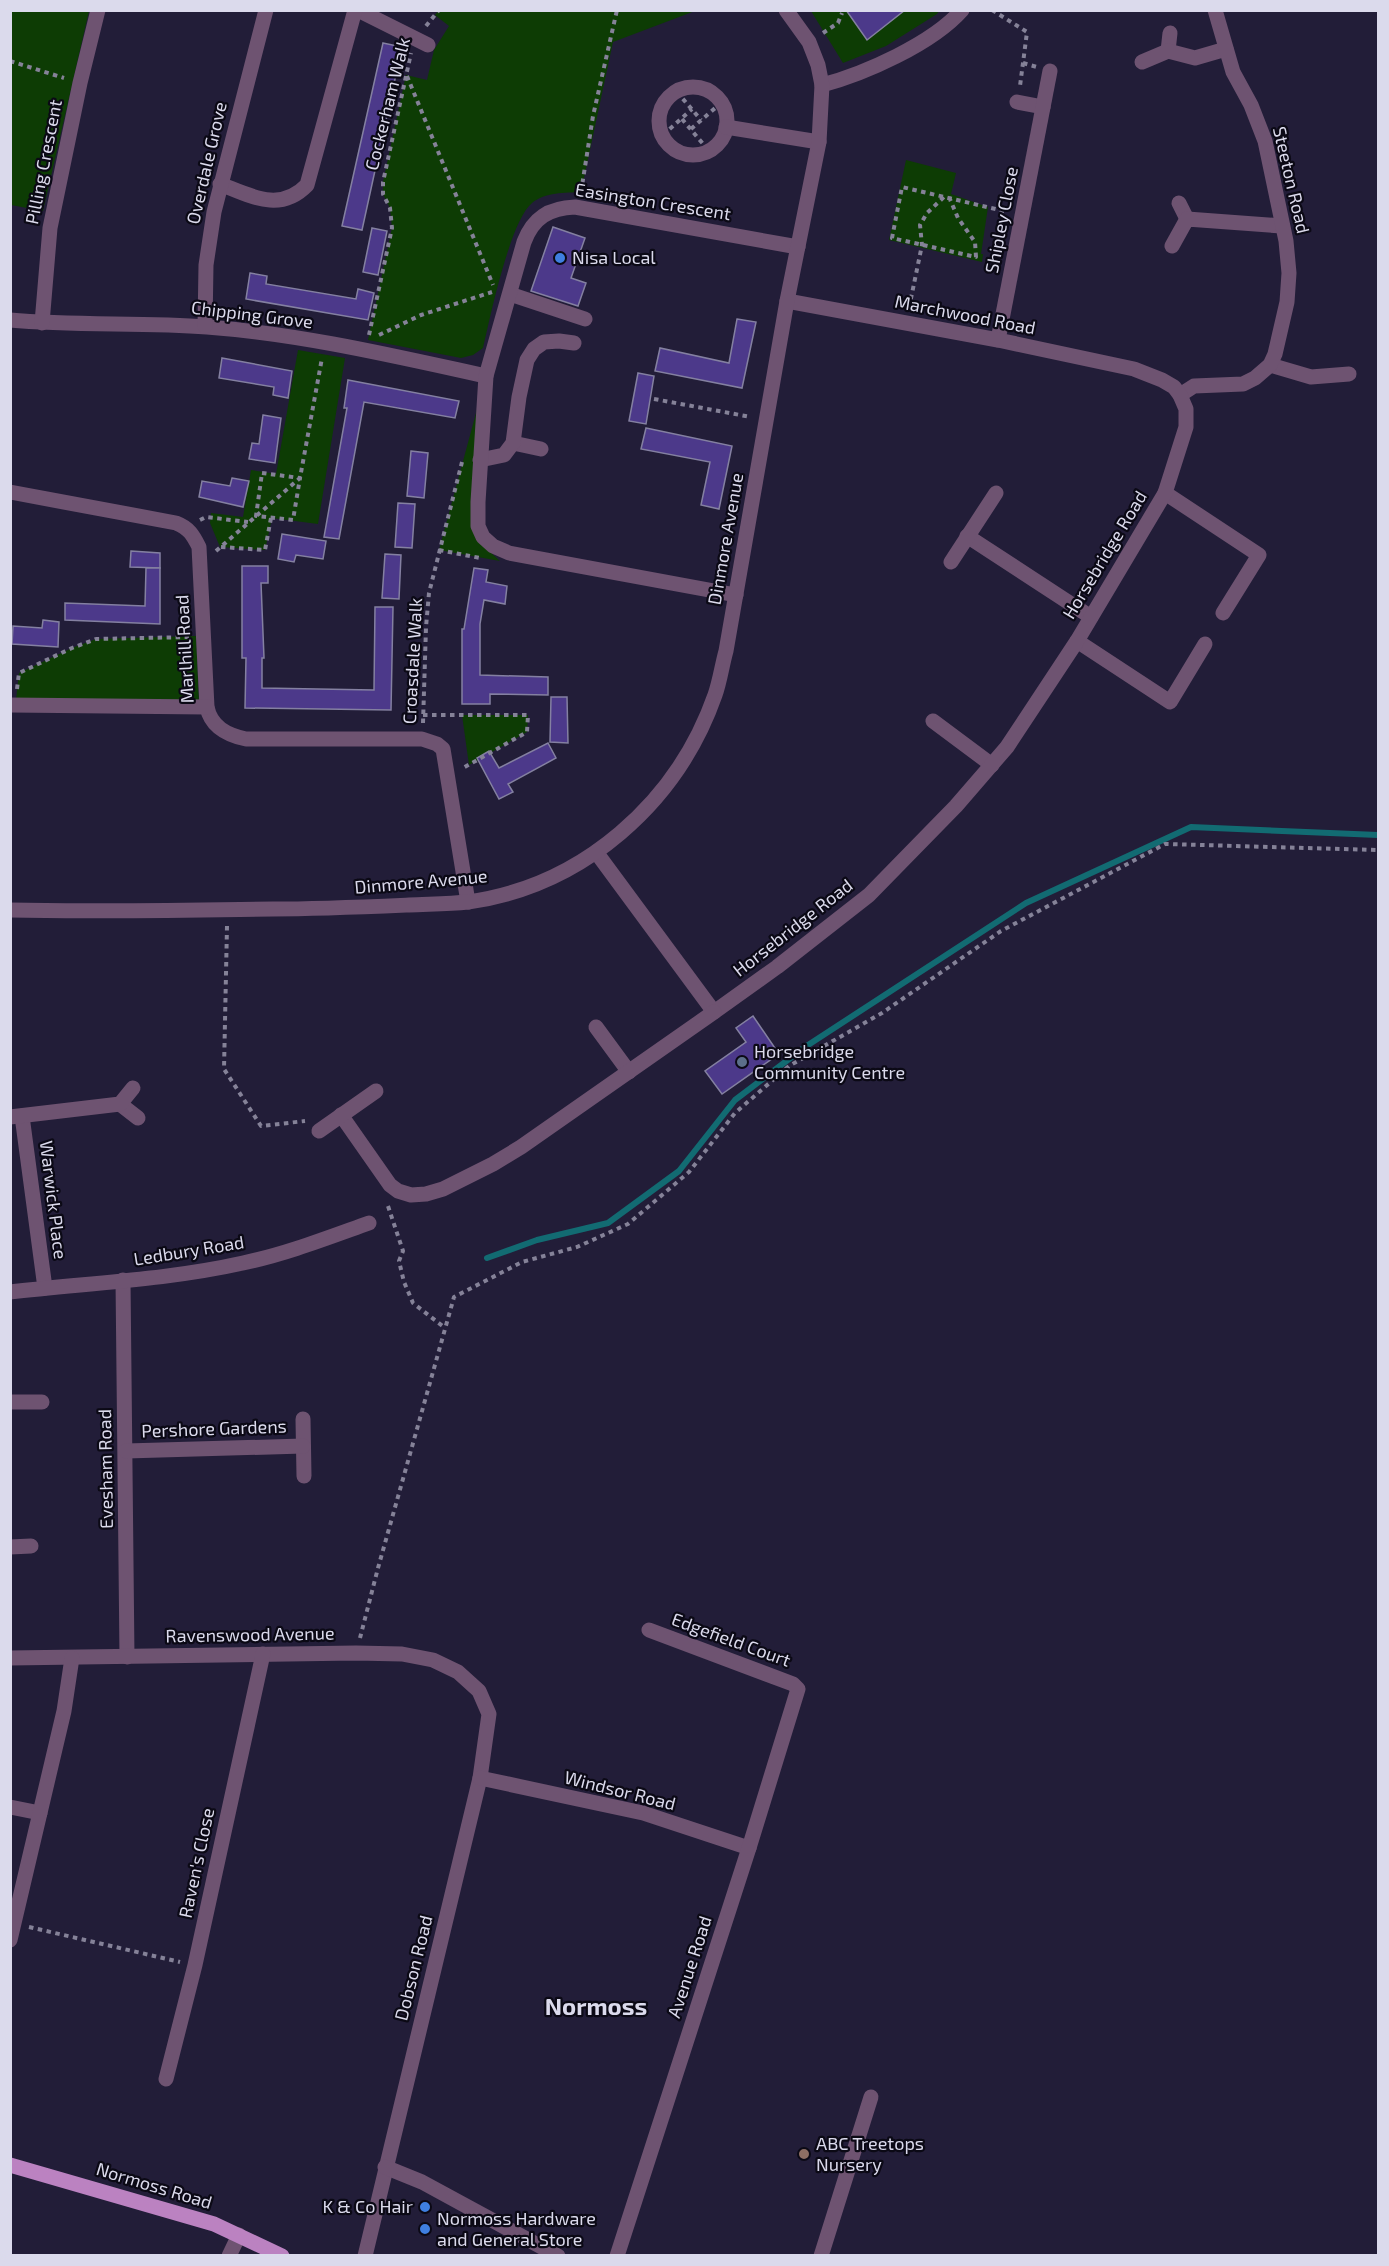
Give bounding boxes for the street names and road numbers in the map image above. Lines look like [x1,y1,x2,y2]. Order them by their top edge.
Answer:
street label: Cockerham Walk [360,35,414,172]
street label: Pilling Crescent [20,98,66,226]
street label: Overdale Grove [181,99,231,226]
street label: Steeton Road [1269,124,1315,235]
street label: Shipley Close [980,165,1022,275]
street label: Easington Crescent [574,178,733,224]
street label: Marchwood Road [893,290,1037,338]
street label: Chipping Grove [190,296,314,332]
street label: Dinmore Avenue [703,471,747,606]
street label: Horsebridge Road [1057,486,1151,623]
street label: Marlhill Road [170,594,198,704]
street label: Croasdale Walk [398,597,426,725]
street label: Dinmore Avenue [353,864,488,898]
street label: Horsebridge Road [728,874,857,981]
street label: Warwick Place [36,1139,72,1260]
street label: Ledbury Road [132,1230,246,1270]
street label: Evesham Road [93,1409,117,1529]
street label: Pershore Gardens [141,1414,287,1442]
street label: Edgefield Court [669,1607,794,1671]
street label: Ravenswood Avenue [165,1622,335,1646]
street label: Windsor Road [562,1766,678,1814]
street label: Raven's Close [174,1806,218,1920]
street label: Dobson Road [389,1913,437,2023]
street label: Avenue Road [662,1913,716,2020]
street label: Normoss Road [94,2157,215,2213]

